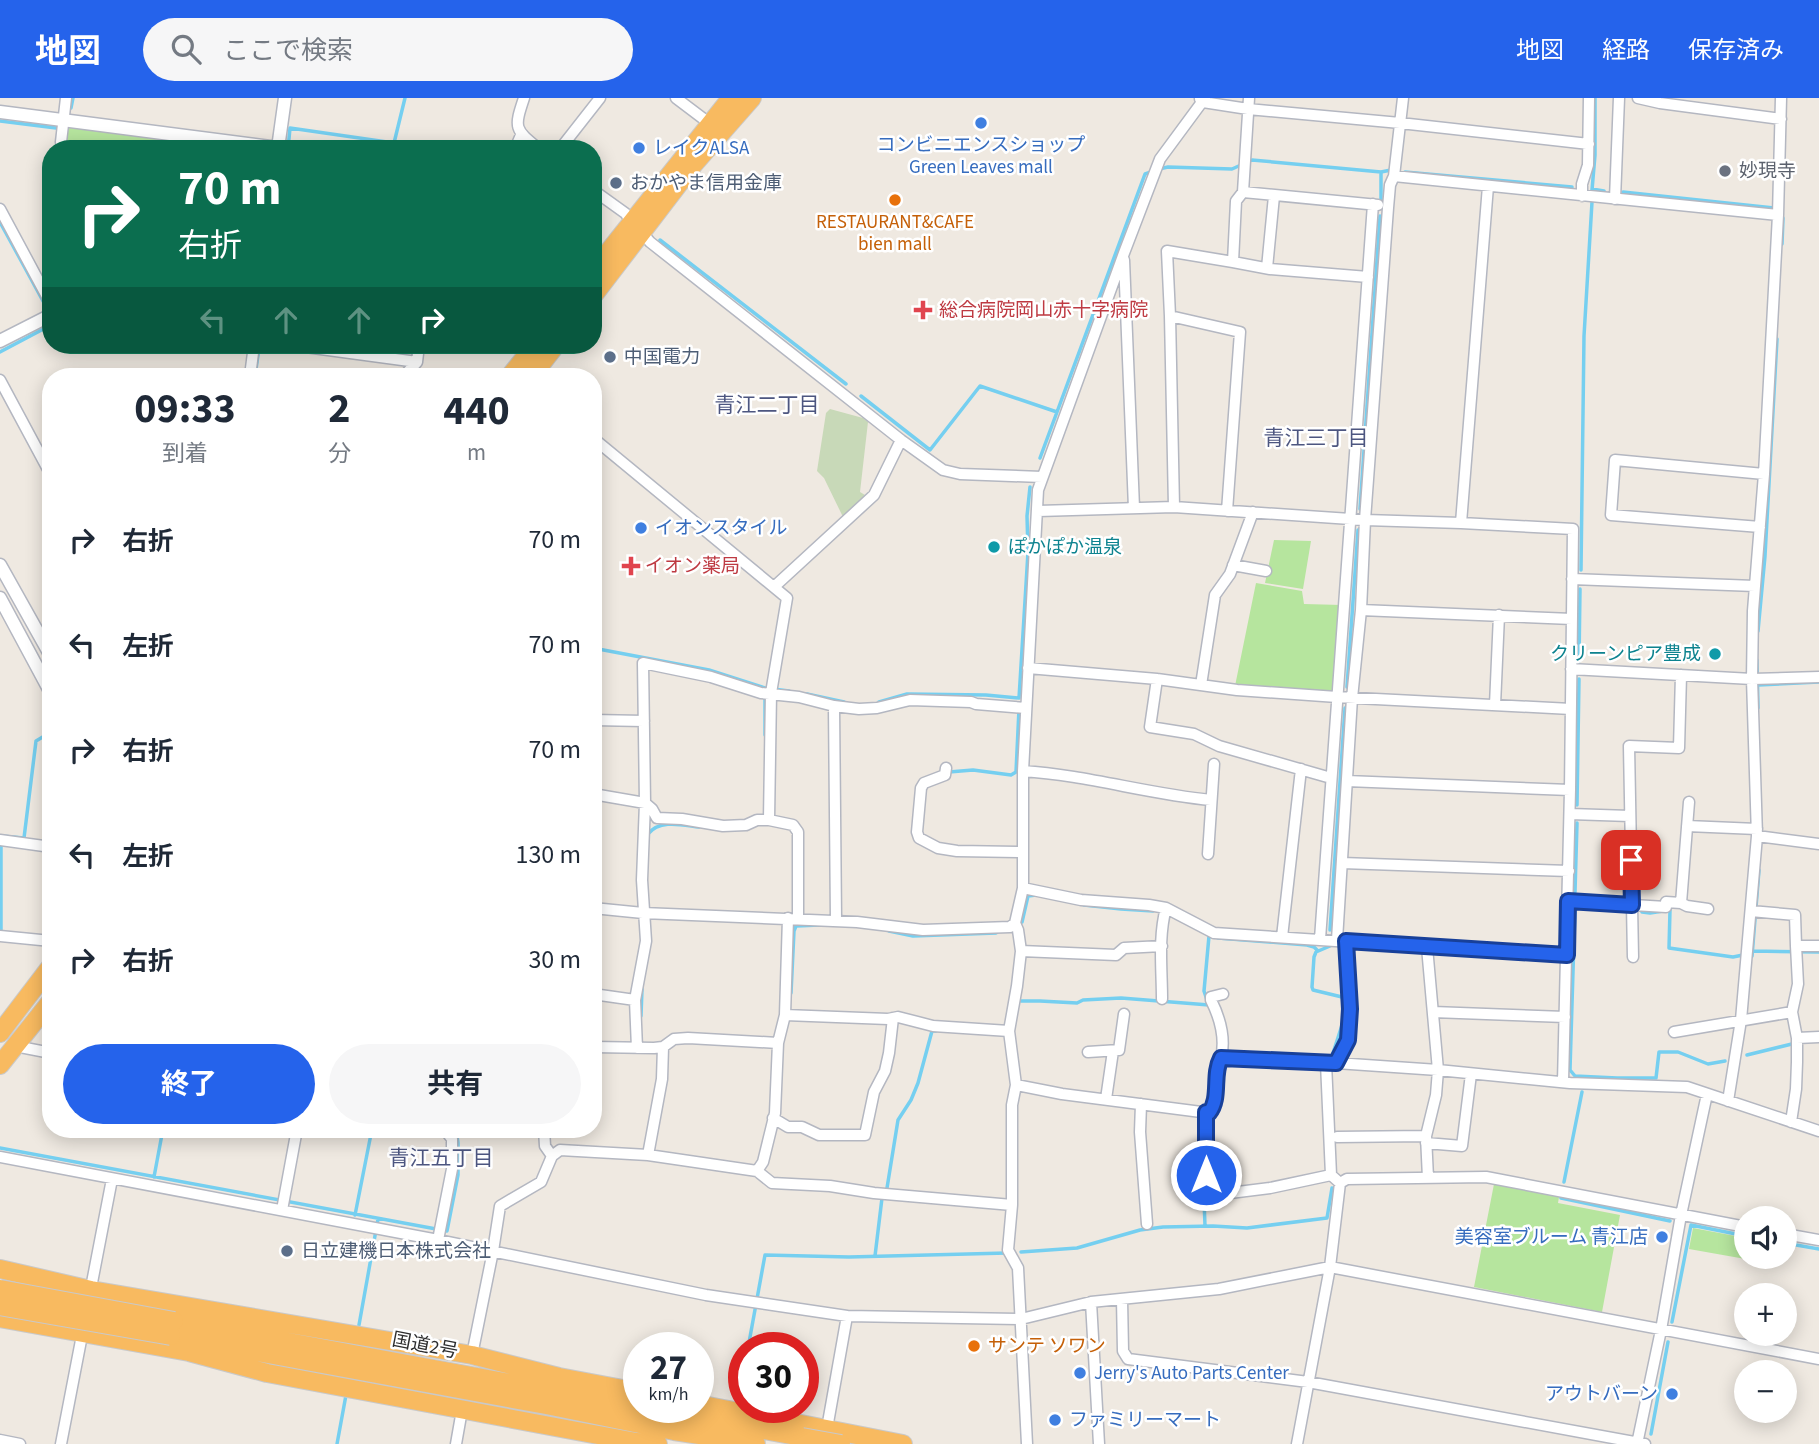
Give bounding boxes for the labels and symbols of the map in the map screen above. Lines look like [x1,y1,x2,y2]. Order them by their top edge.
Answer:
marker: コンビニエンスショップ Green Leaves mall [973,115,989,131]
place label: コンビニエンスショップ Green Leaves mall [877,132,1085,181]
place label: レイクALSA [653,135,750,162]
marker: レイクALSA [631,140,647,156]
place label: 妙現寺 [1739,158,1796,185]
marker: 妙現寺 [1717,163,1733,179]
place label: おかやま信用金庫 [630,170,782,197]
marker: おかやま信用金庫 [608,175,624,191]
marker: RESTAURANT&CAFE bien mall [887,192,903,208]
place label: RESTAURANT&CAFE bien mall [816,209,974,258]
place label: 総合病院岡山赤十字病院 [939,297,1148,324]
marker: 総合病院岡山赤十字病院 [913,300,933,320]
place label: 中国電力 [624,344,700,371]
marker: 中国電力 [602,349,618,365]
district label: 青江二丁目 [715,390,820,420]
district label: 青江三丁目 [1264,423,1369,453]
place label: イオンスタイル [655,515,788,542]
marker: イオンスタイル [633,520,649,536]
place label: ぽかぽか温泉 [1008,534,1122,561]
marker: ぽかぽか温泉 [986,539,1002,555]
place label: イオン薬局 [645,553,740,580]
marker: イオン薬局 [623,558,639,574]
place label: クリーンピア豊成 [1550,641,1701,668]
marker: クリーンピア豊成 [1707,646,1723,662]
pin [1601,830,1661,890]
position arrow [1169,1138,1243,1212]
district label: 青江五丁目 [389,1143,494,1173]
place label: 美容室ブルーム 青江店 [1455,1224,1648,1251]
marker: 美容室ブルーム 青江店 [1654,1229,1670,1245]
place label: 日立建機日本株式会社 [301,1238,491,1265]
marker: 日立建機日本株式会社 [279,1243,295,1259]
street label: 国道2号 [390,1326,460,1366]
speed limit sign: 30 [728,1332,819,1423]
place label: サンテ ソワン [988,1333,1106,1360]
marker: サンテ ソワン [966,1338,982,1354]
place label: Jerry's Auto Parts Center [1094,1360,1289,1387]
marker: Jerry's Auto Parts Center [1072,1365,1088,1381]
place label: アウトバーン [1545,1381,1658,1408]
marker: アウトバーン [1664,1386,1680,1402]
place label: ファミリーマート [1069,1407,1221,1434]
marker: ファミリーマート [1047,1412,1063,1428]

